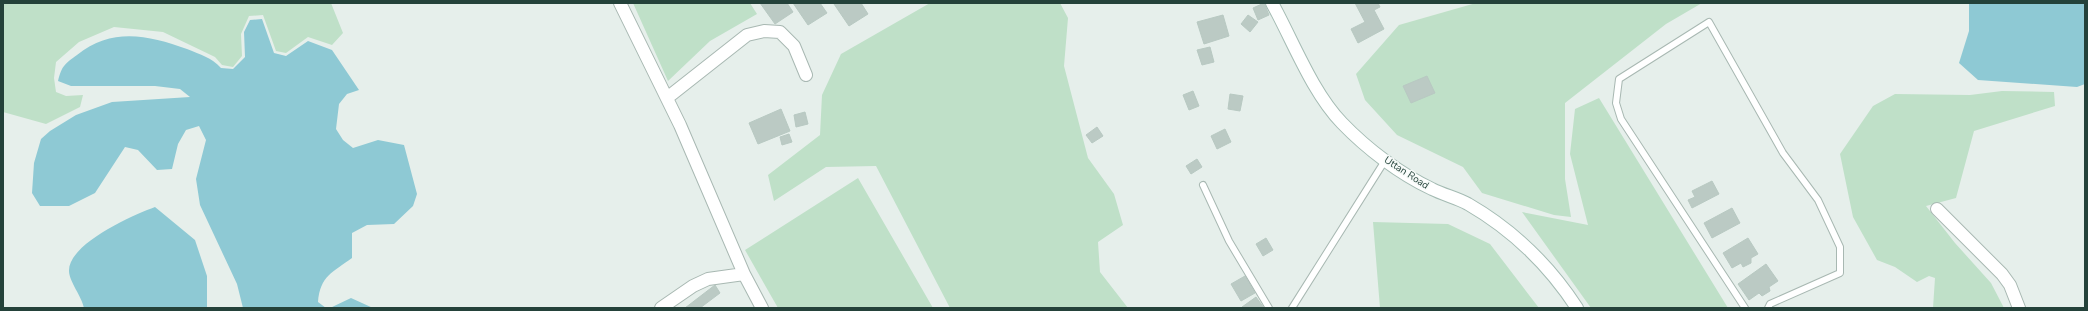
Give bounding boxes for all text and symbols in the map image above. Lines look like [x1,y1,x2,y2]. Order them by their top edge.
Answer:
street label: Uttan Road [1381,153,1432,193]

